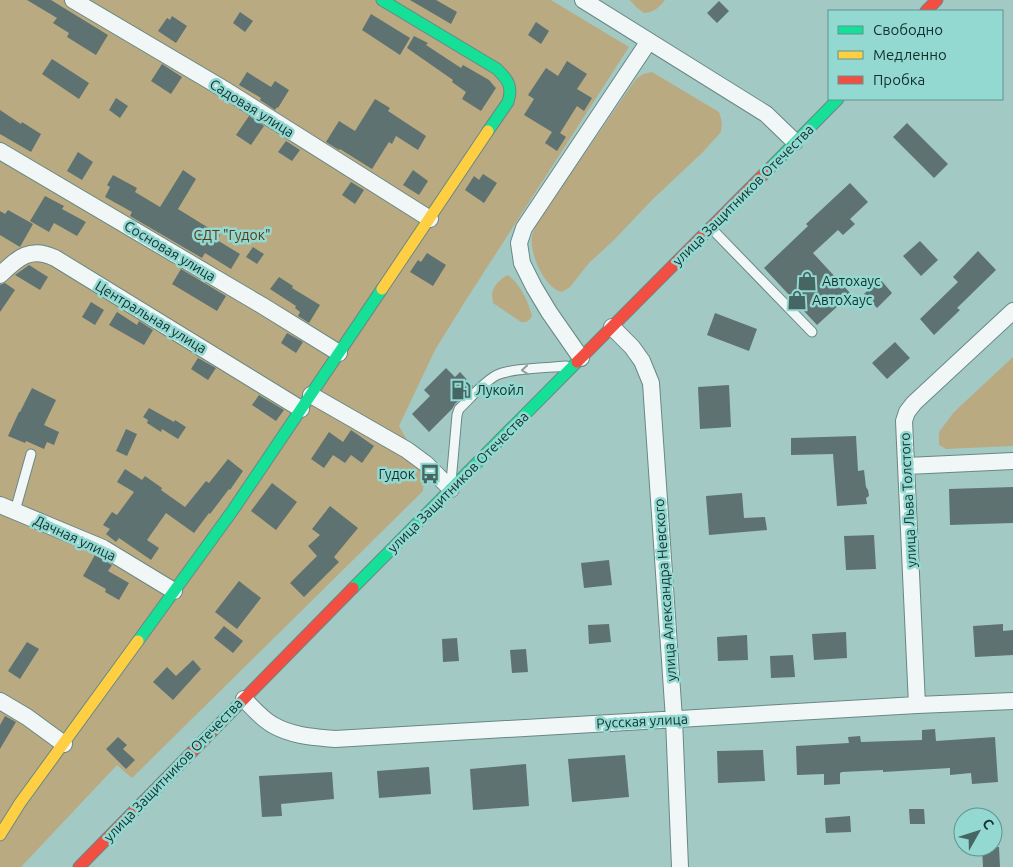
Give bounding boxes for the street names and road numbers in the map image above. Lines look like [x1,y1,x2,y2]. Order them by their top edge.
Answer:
street label: Садовая улица [207,76,297,140]
street label: улица Защитников Отечества [669,121,817,269]
street label: Сосновая улица [121,217,219,285]
street label: Центральная улица [92,277,210,357]
street label: улица Защитников Отечества [384,408,532,556]
street label: улица Льва Толстого [896,432,920,568]
street label: улица Александра Невского [651,498,679,682]
street label: Дачная улица [31,512,119,564]
street label: улица Защитников Отечества [100,695,246,845]
street label: Русская улица [596,711,688,731]

